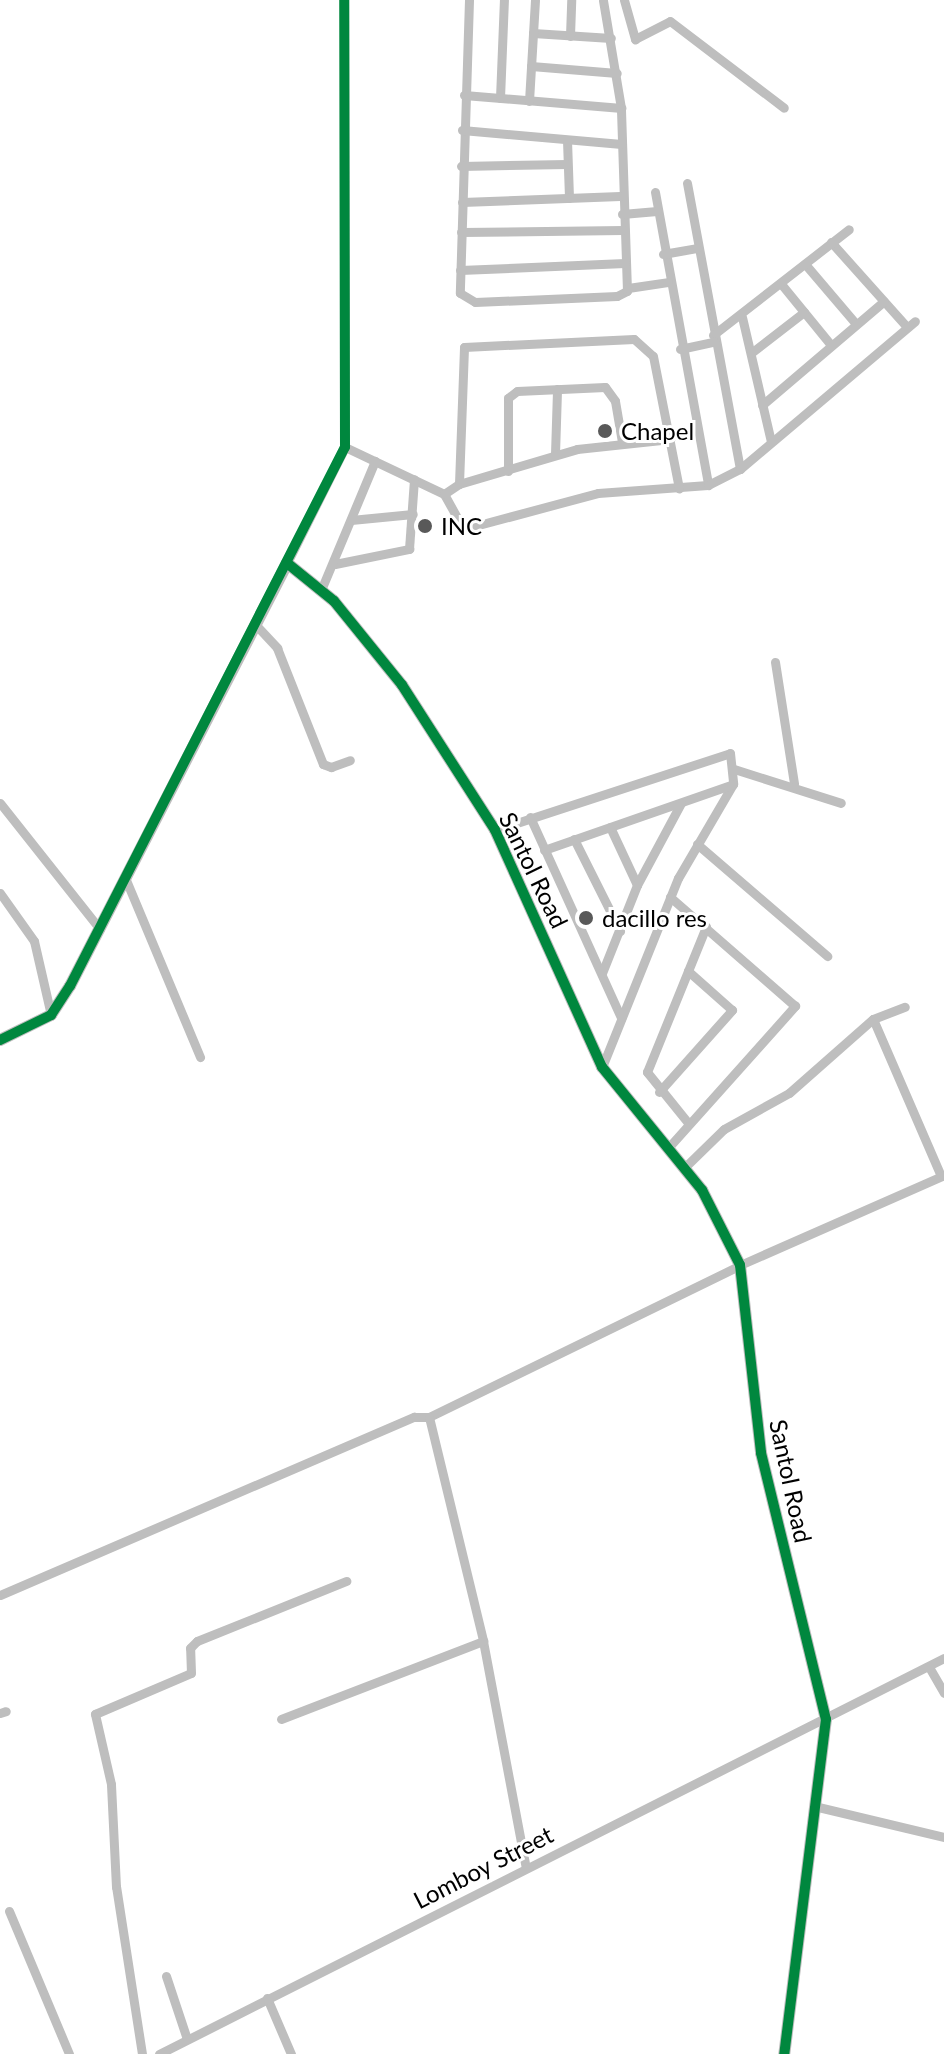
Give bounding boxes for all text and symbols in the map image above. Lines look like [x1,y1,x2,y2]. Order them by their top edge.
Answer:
place label: Chapel [621,417,694,445]
marker: Chapel [596,422,614,440]
place label: INC [441,512,482,540]
marker: INC [416,517,434,535]
street label: Santol Road [494,807,574,933]
place label: dacillo res [602,904,707,932]
marker: dacillo res [577,909,595,927]
street label: Santol Road [764,1417,818,1545]
street label: Lomboy Street [408,1819,558,1915]

